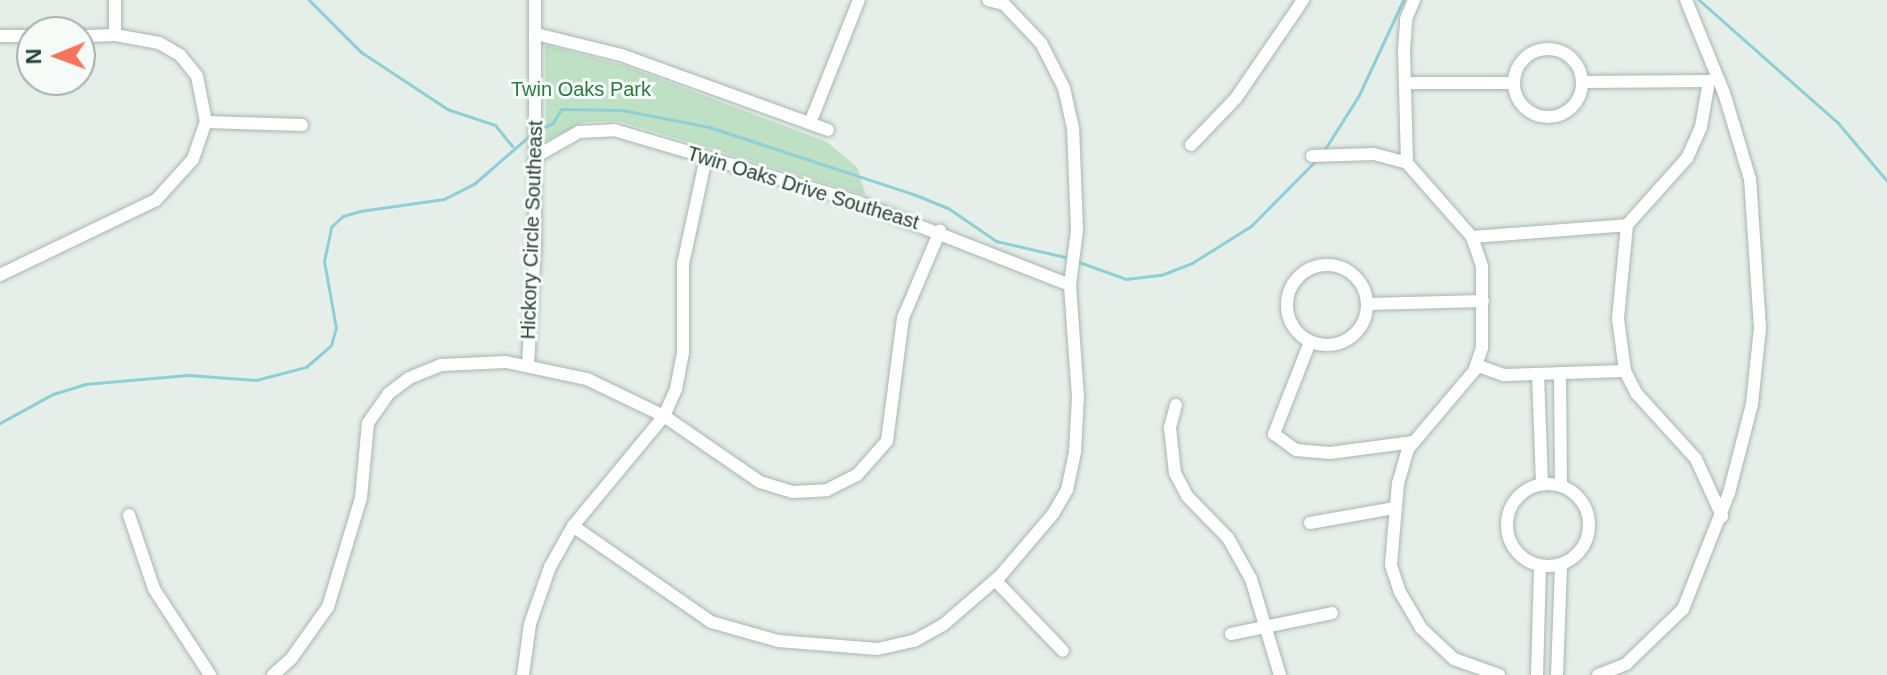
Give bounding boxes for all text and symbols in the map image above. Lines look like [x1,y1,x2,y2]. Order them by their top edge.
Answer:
north arrow [16,16,96,96]
text: N [21,48,46,65]
park label: Twin Oaks Park [511,77,651,101]
street label: Hickory Circle Southeast [516,120,548,340]
street label: Twin Oaks Drive Southeast [684,141,922,235]

